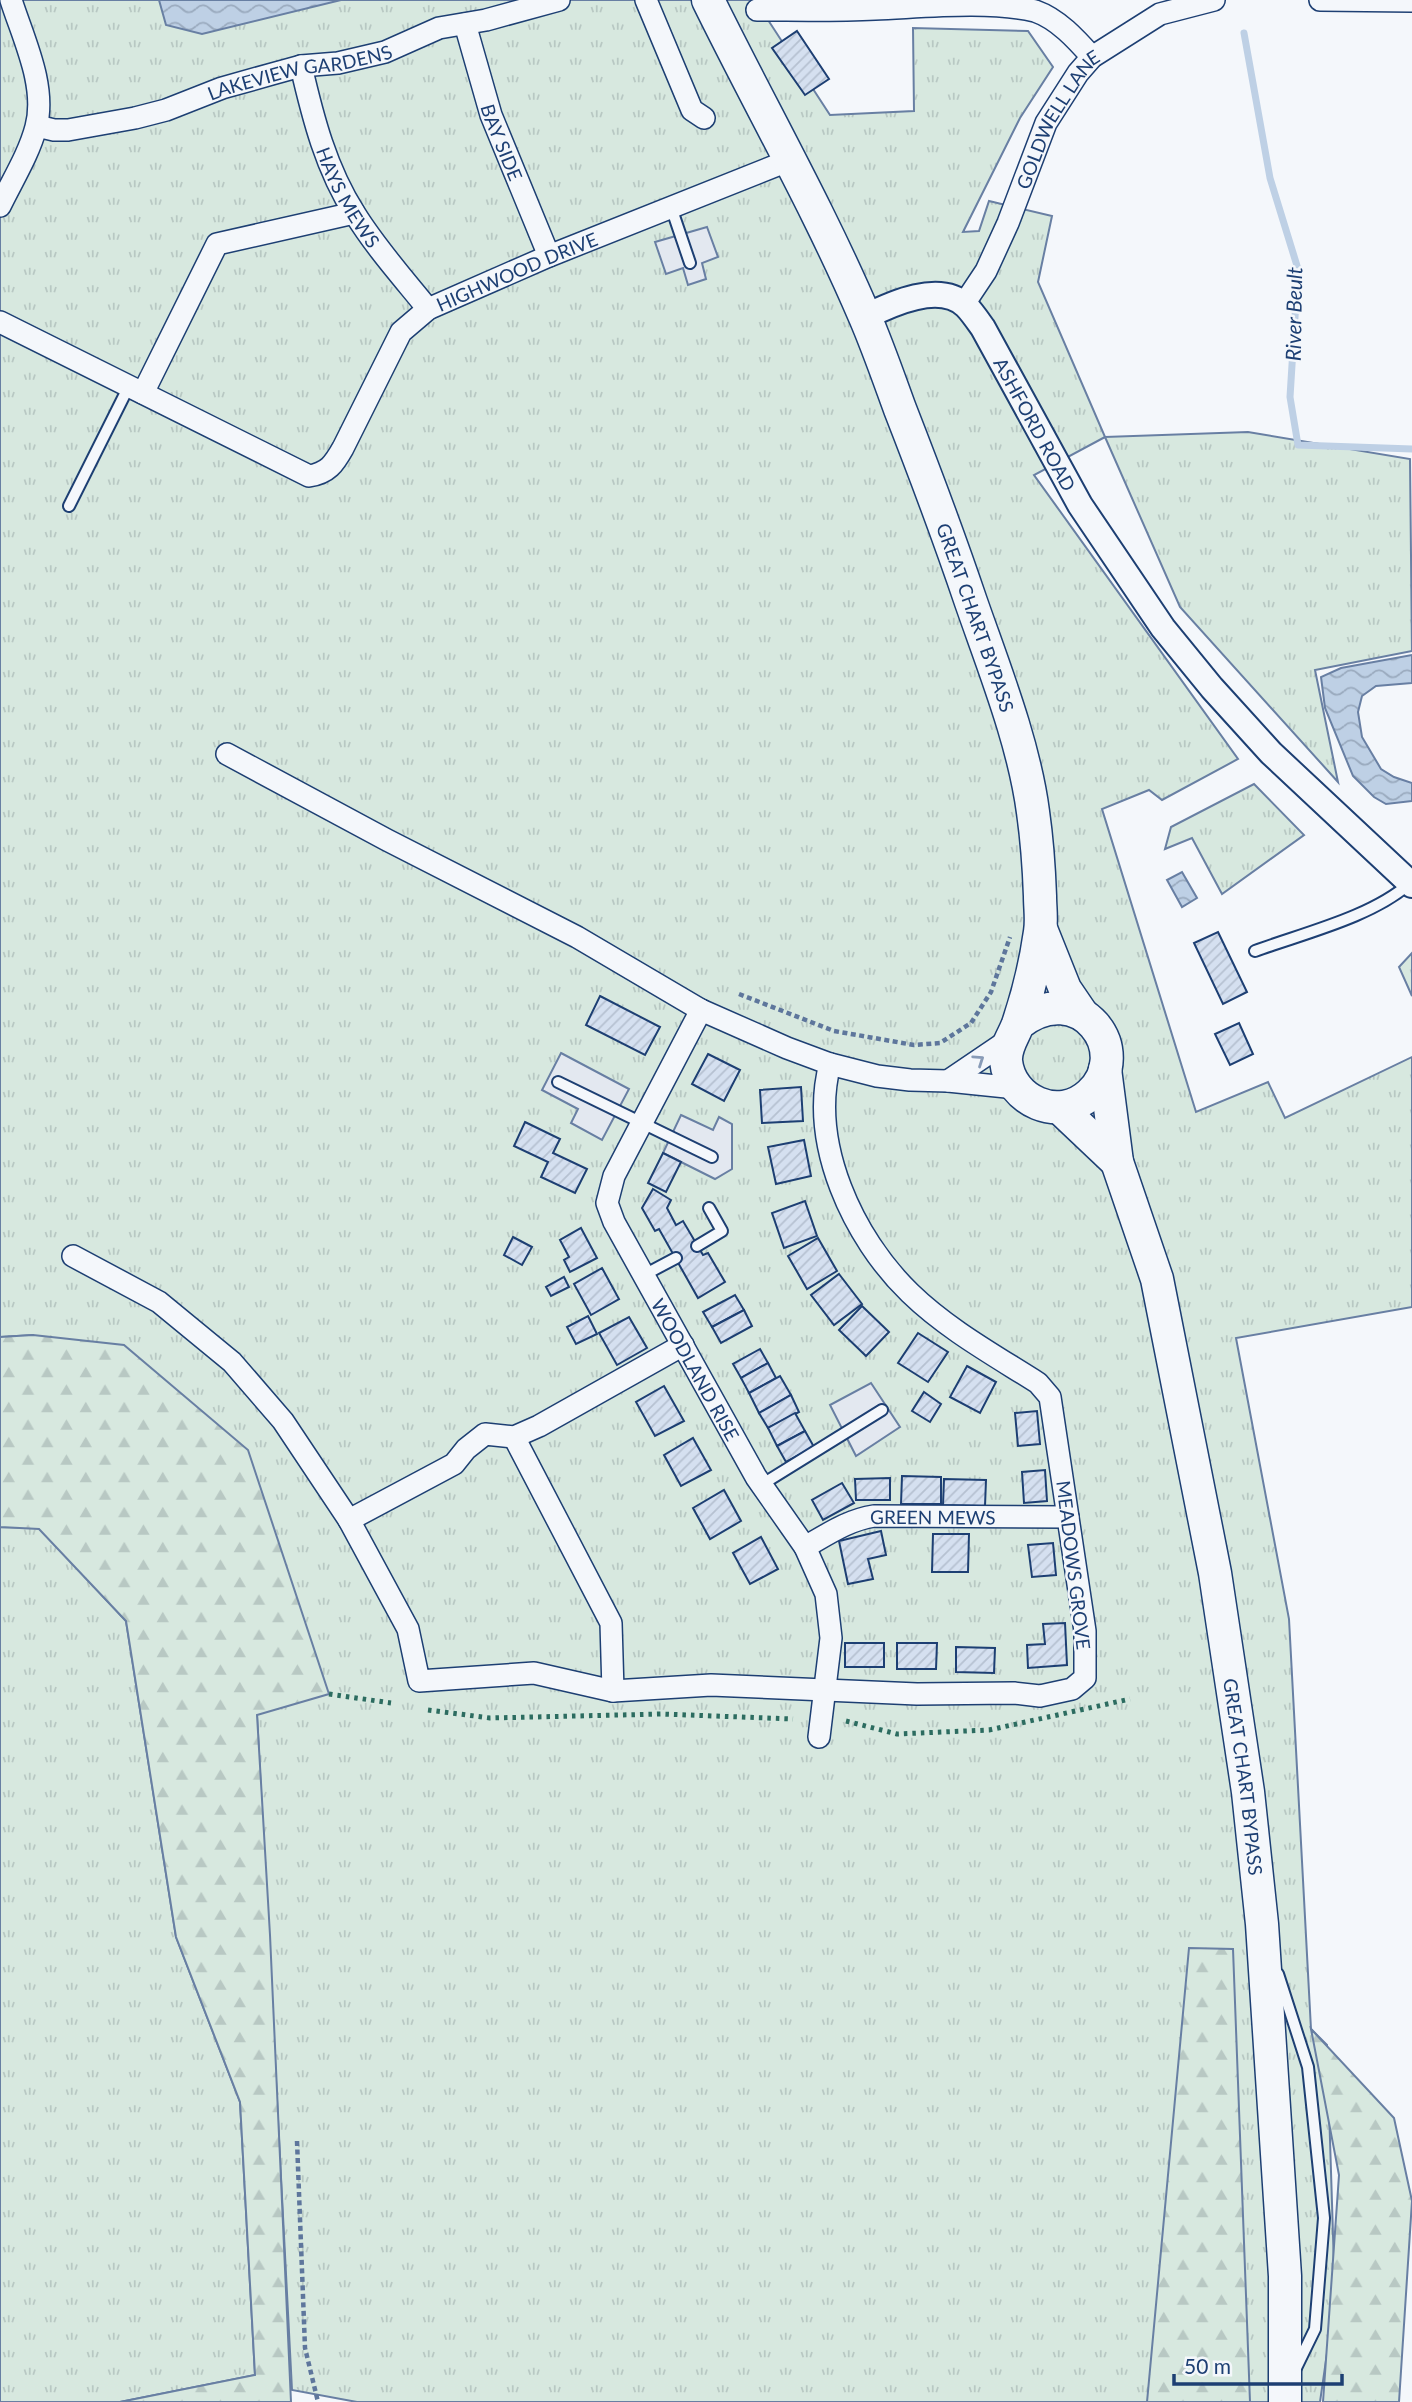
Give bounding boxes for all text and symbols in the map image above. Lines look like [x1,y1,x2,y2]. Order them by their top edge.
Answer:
street label: LAKEVIEW GARDENS [204,39,395,104]
street label: GOLDWELL LANE [1011,44,1103,192]
street label: BAY SIDE [477,101,528,184]
street label: HAYS MEWS [312,143,385,252]
street label: HIGHWOOD DRIVE [433,226,601,316]
water label: River Beult [1280,266,1306,361]
street label: ASHFORD ROAD [990,353,1081,495]
street label: GREAT CHART BYPASS [933,520,1020,715]
one-way arrow [971,1055,984,1068]
street label: WOODLAND RISE [647,1294,745,1444]
street label: MEADOWS GROVE [1052,1479,1096,1651]
street label: GREEN MEWS [870,1504,996,1528]
street label: GREAT CHART BYPASS [1220,1677,1268,1876]
scale bar [1174,2342,1342,2386]
text: 50 m [1184,2353,1231,2378]

